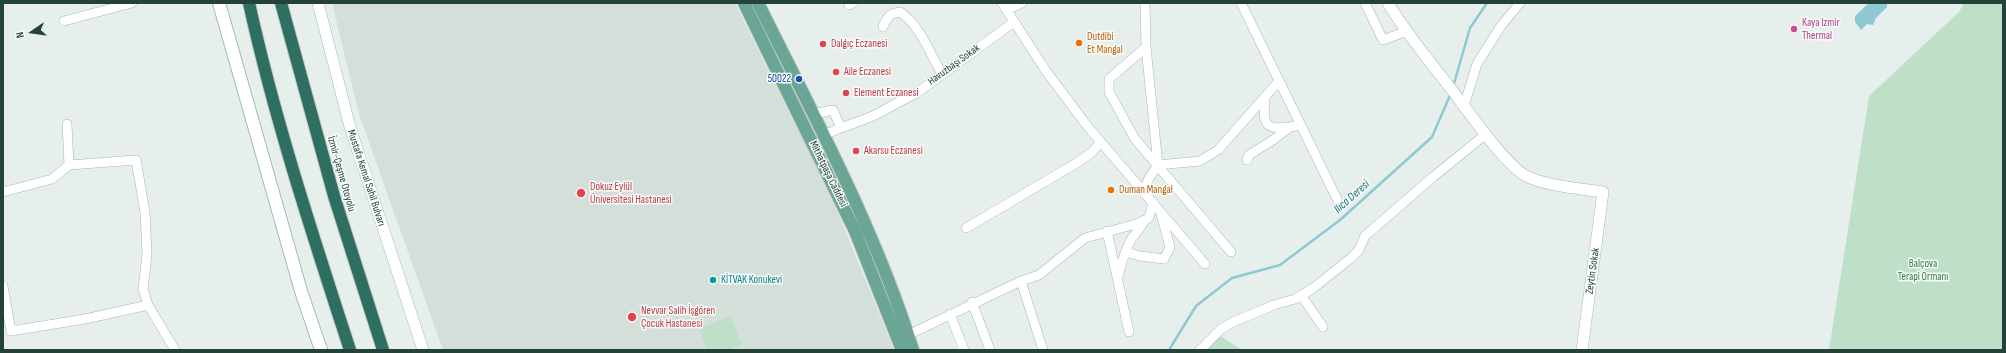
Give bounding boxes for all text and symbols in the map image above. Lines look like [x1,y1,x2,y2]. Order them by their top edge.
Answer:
north arrow [12,12,52,52]
place label: Kaya Izmir Thermal [1802,16,1840,42]
marker: Kaya Izmir Thermal [1789,24,1799,34]
text: N [13,30,27,39]
place label: Dutdibi Et Mangal [1087,30,1123,56]
place label: Dalgıç Eczanesi [831,37,887,51]
marker: Dutdibi Et Mangal [1074,38,1084,48]
marker: Dalgıç Eczanesi [818,39,828,49]
street label: Havuzbaşı Sokak [925,42,983,88]
place label: Aile Eczanesi [844,65,891,79]
marker: Aile Eczanesi [831,67,841,77]
place label: 50022 [768,72,791,86]
marker: 50022 [794,74,804,84]
place label: Element Eczanesi [854,86,918,100]
marker: Element Eczanesi [841,88,851,98]
street label: Mustafa Kemal Sahil Bulvarı [344,128,388,228]
street label: İzmir-Çeşme Otoyolu [324,135,358,213]
street label: Mithatpaşa Caddesi [806,139,850,209]
place label: Akarsu Eczanesi [864,144,923,158]
marker: Akarsu Eczanesi [851,146,861,156]
water label: Ilıca Deresi [1331,177,1373,217]
place label: Dokuz Eylül Üniversitesi Hastanesi [590,180,672,206]
place label: Duman Mangal [1119,183,1173,197]
marker: Duman Mangal [1106,185,1116,195]
marker: Dokuz Eylül Üniversitesi Hastanesi [575,187,587,199]
street label: Zeytin Sokak [1583,247,1603,295]
park label: Balçova Terapi Ormanı [1898,257,1948,283]
place label: KİTVAK Konukevi [721,273,782,287]
marker: KİTVAK Konukevi [708,275,718,285]
place label: Nevvar Salih İşgören Çocuk Hastanesi [641,304,715,330]
marker: Nevvar Salih İşgören Çocuk Hastanesi [626,311,638,323]

